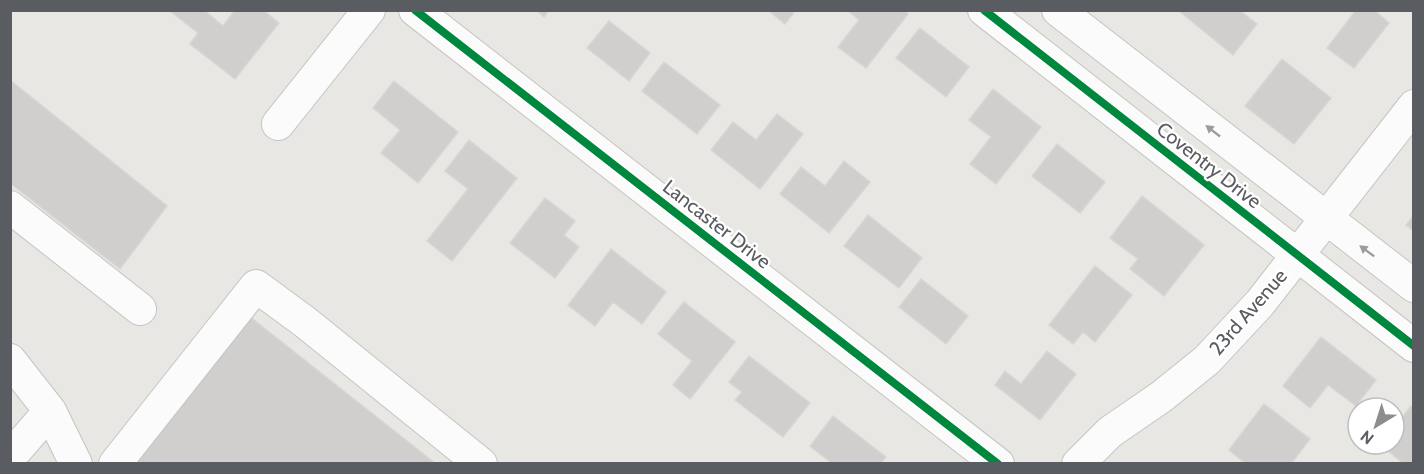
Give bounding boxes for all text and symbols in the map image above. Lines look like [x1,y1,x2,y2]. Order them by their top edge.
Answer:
street label: Coventry Drive [1152,117,1266,213]
one-way arrow [1205,125,1221,138]
street label: Lancaster Drive [658,174,776,274]
one-way arrow [1359,244,1375,257]
street label: 23rd Avenue [1204,264,1292,360]
north arrow [1346,396,1406,456]
text: N [1357,426,1377,448]

